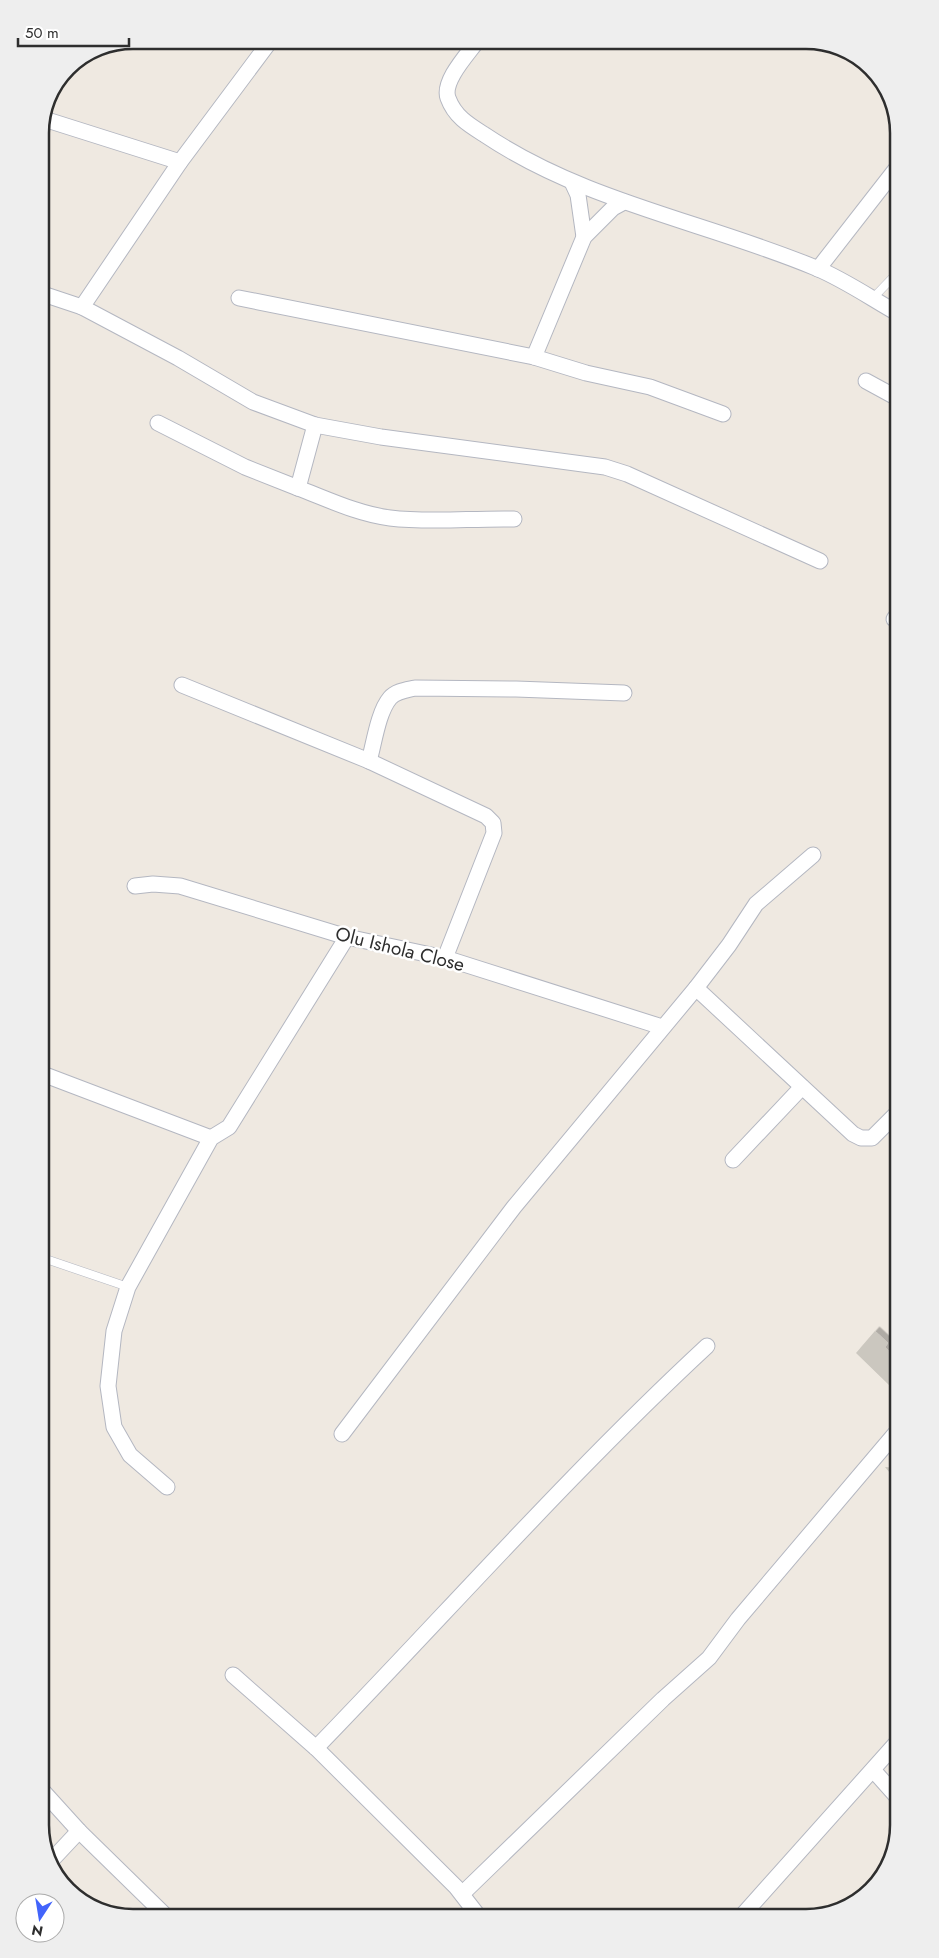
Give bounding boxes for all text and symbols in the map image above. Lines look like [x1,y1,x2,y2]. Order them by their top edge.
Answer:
scale bar [18,15,129,47]
text: 50 m [25,22,59,44]
street label: Olu Ishola Close [333,920,468,978]
north arrow [15,1893,65,1943]
text: N [30,1920,45,1942]

